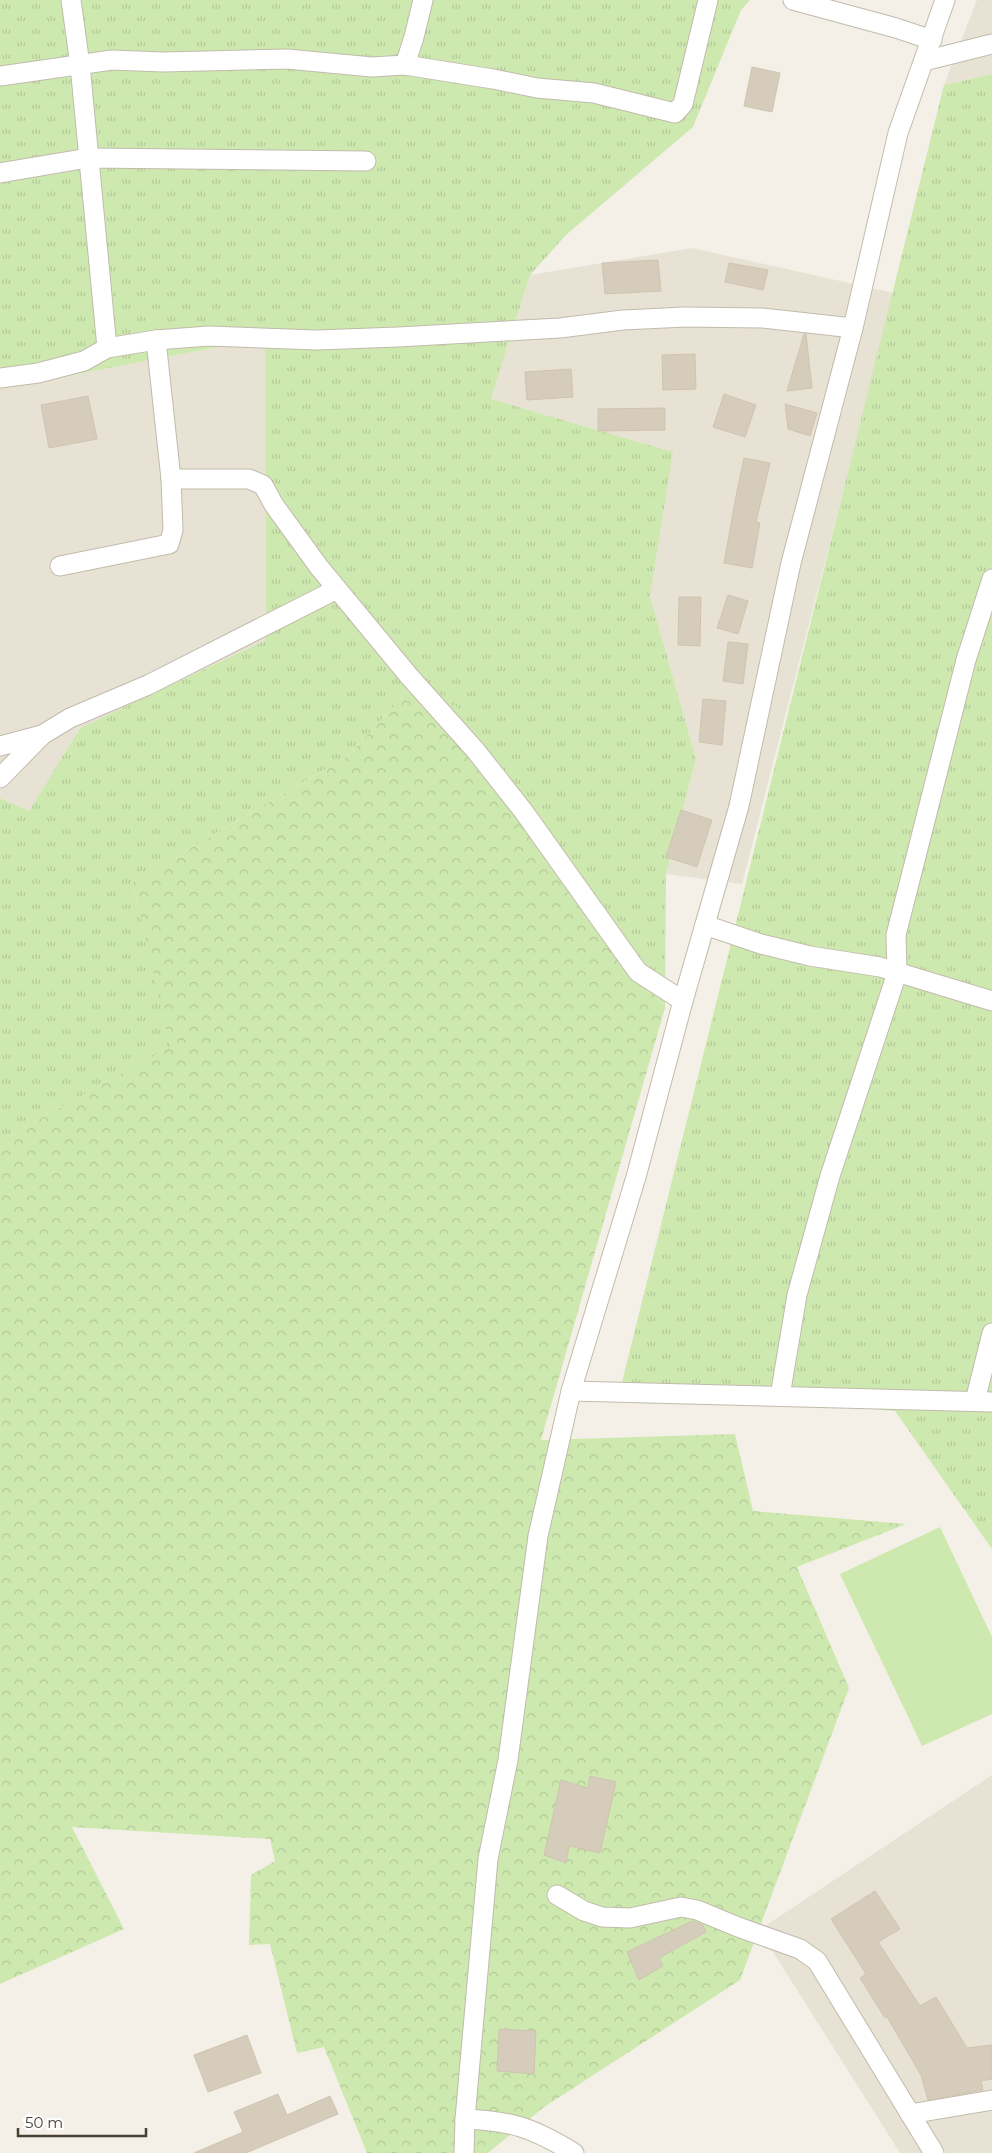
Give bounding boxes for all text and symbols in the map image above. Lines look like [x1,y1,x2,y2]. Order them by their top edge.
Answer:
scale bar [18,2106,145,2138]
text: 50 m [25,2113,63,2132]

